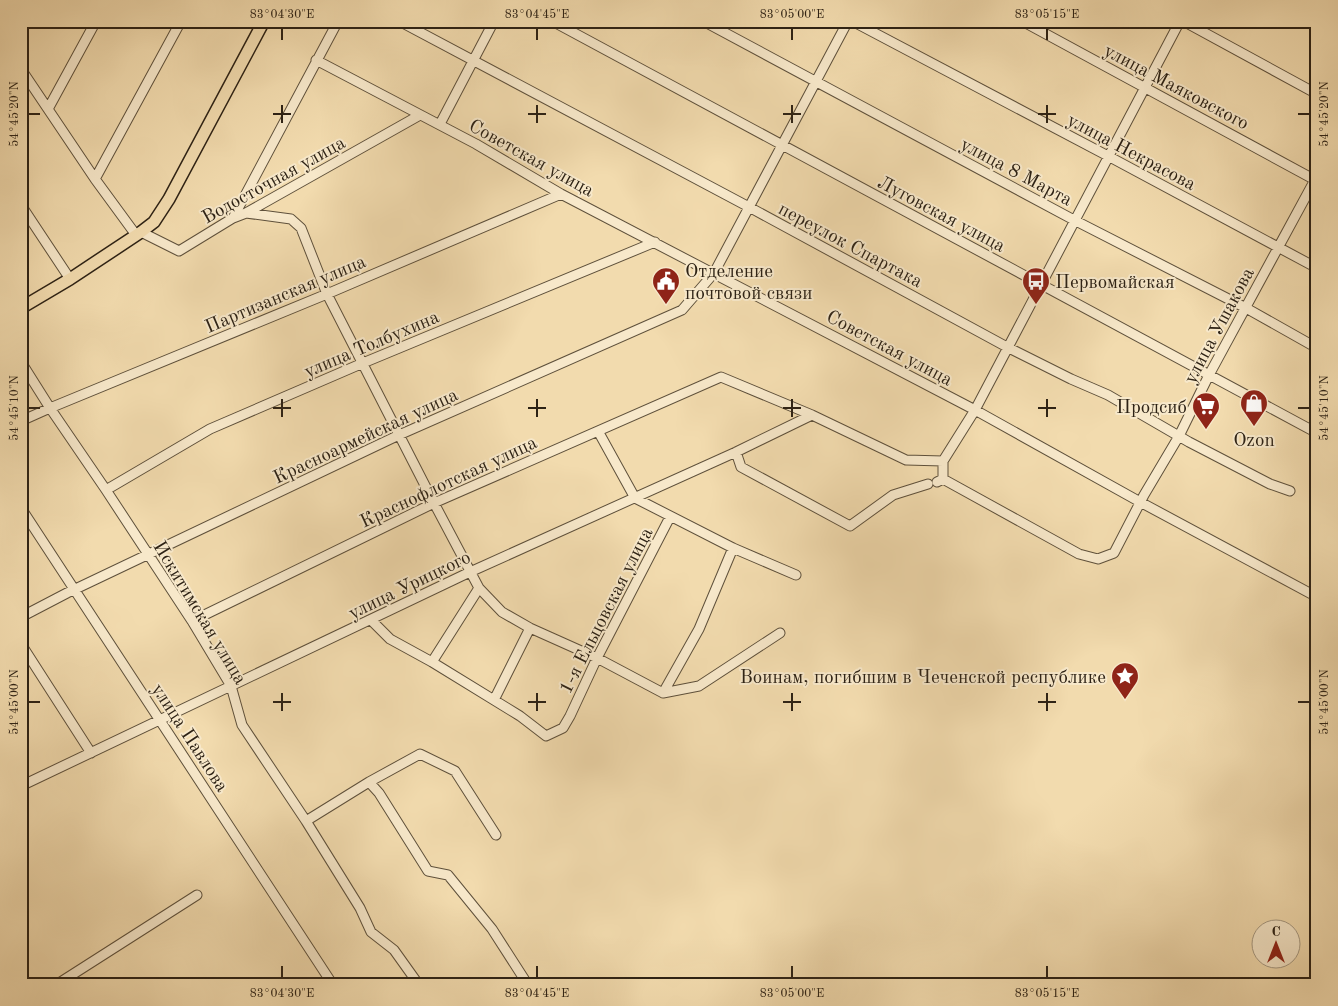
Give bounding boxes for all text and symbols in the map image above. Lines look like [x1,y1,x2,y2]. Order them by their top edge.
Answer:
text: 83°04'45"E [505,8,569,21]
text: 83°05'00"E [760,8,824,21]
text: 83°05'15"E [1015,8,1079,21]
text: 83°04'30"E [250,9,314,21]
street label: улица Маяковского [1100,42,1251,134]
text: 54°45'20"N [8,81,21,147]
text: 54°45'20"N [1318,81,1331,147]
street label: улица Некрасова [1063,111,1199,195]
street label: Советская улица [465,117,597,202]
street label: Водосточная улица [199,134,350,228]
street label: улица 8 Марта [957,136,1075,211]
street label: Луговская улица [874,174,1008,257]
street label: переулок Спартака [775,200,926,292]
street label: Партизанская улица [203,253,370,338]
place label: Отделение почтовой связи [685,263,813,304]
street label: улица Ушакова [1182,265,1259,387]
public building icon: Отделение почтовой связи [651,266,681,305]
bus stop icon: Первомайская [1021,266,1051,305]
place label: Первомайская [1055,274,1175,293]
street label: улица Толбухина [302,308,443,382]
street label: Советская улица [823,308,956,391]
text: 54°45'10"N [8,375,21,441]
text: 54°45'10"N [1318,375,1331,441]
street label: Красноармейская улица [271,386,462,488]
shop icon: Ozon [1239,388,1269,427]
supermarket icon: Продсиб [1191,391,1221,430]
place label: Продсиб [1116,399,1187,418]
place label: Ozon [1233,432,1275,451]
street label: Краснофлотская улица [358,434,541,533]
street label: 1-я Ельцовская улица [557,524,658,697]
street label: Искитимская улица [149,538,250,689]
street label: улица Урицкого [346,549,474,624]
place icon: Воинам, погибшим в Чеченской республике [1110,661,1140,700]
text: 54°45'00"N [8,669,21,735]
place label: Воинам, погибшим в Чеченской республике [740,669,1106,688]
text: 54°45'00"N [1318,669,1331,735]
street label: улица Павлова [147,681,231,796]
north arrow [1250,918,1300,968]
text: С [1271,925,1281,939]
text: 83°04'45"E [505,987,569,1000]
text: 83°05'00"E [760,987,824,1000]
text: 83°05'15"E [1015,987,1079,1000]
text: 83°04'30"E [250,988,314,1000]

